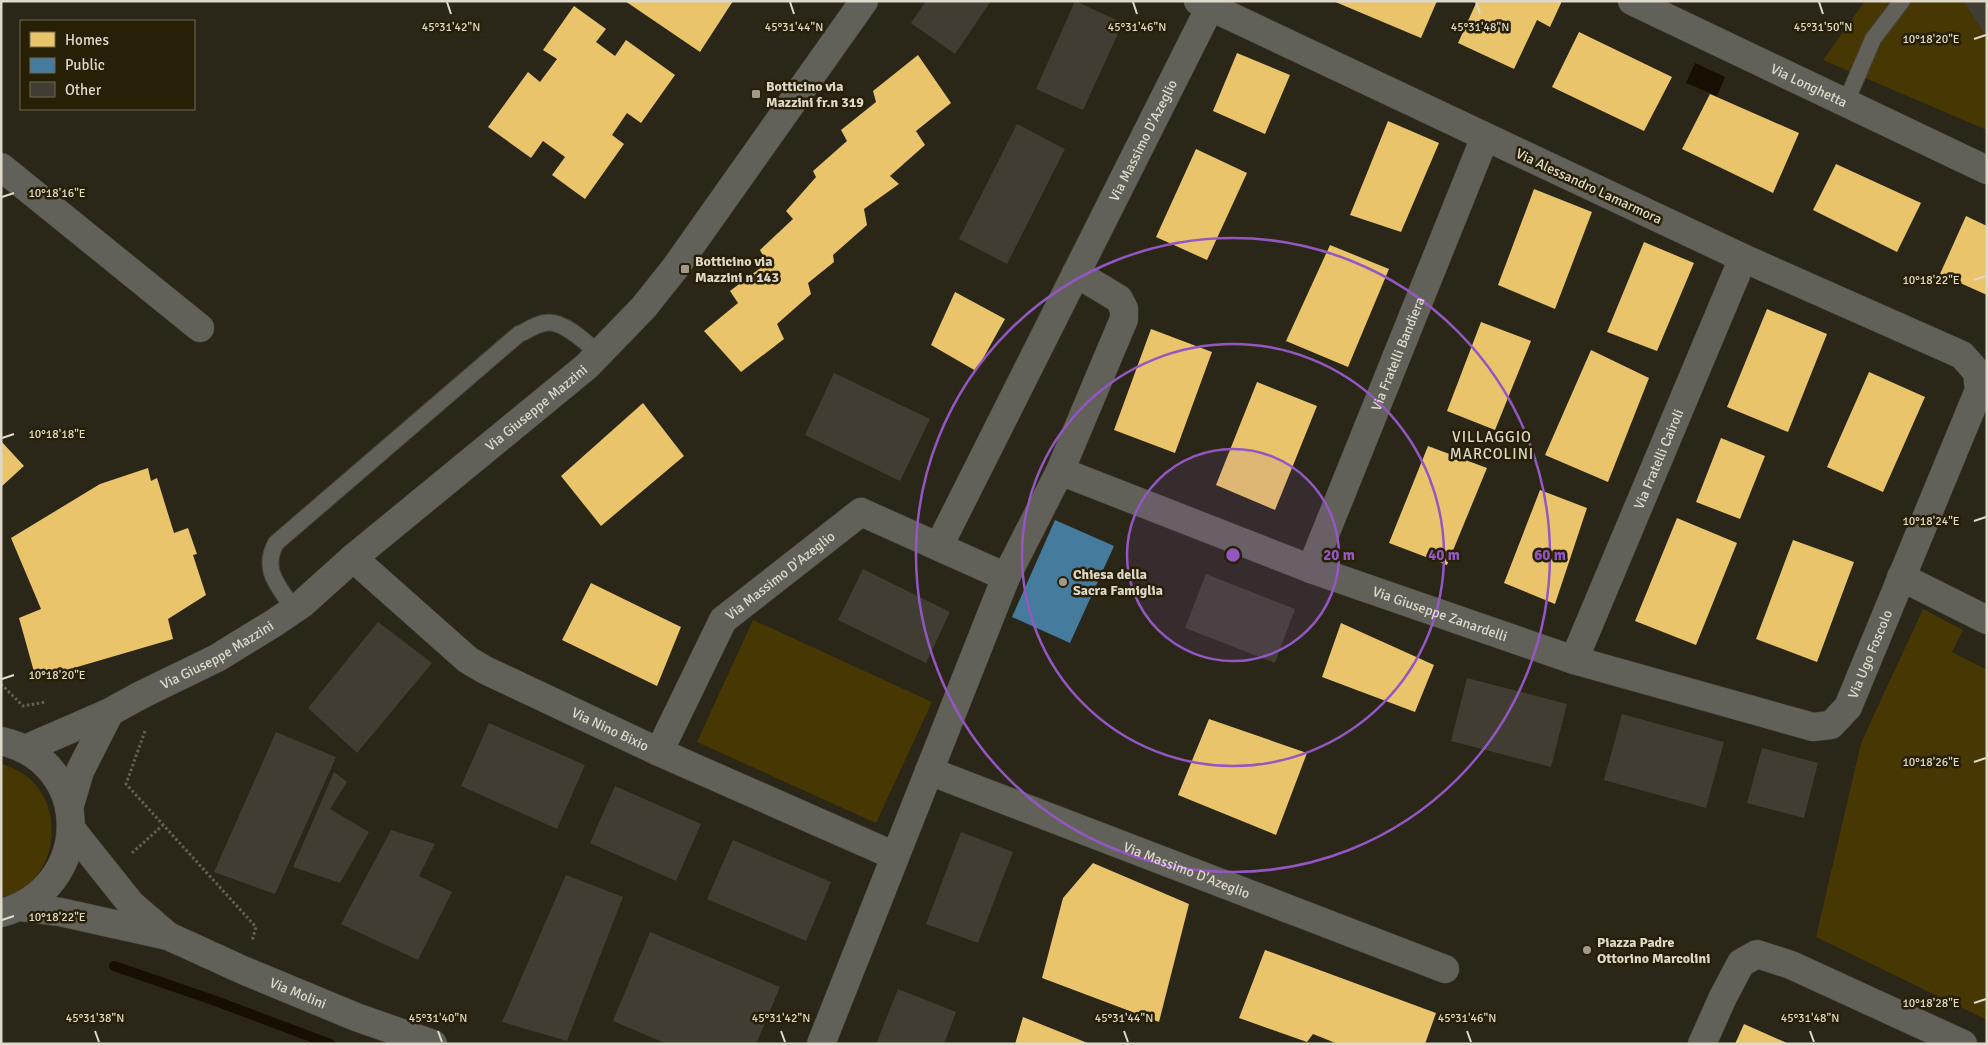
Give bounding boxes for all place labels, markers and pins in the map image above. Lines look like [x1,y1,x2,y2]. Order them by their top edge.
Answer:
place label: Botticino via Mazzini fr.n 319 [766,78,864,111]
marker: Botticino via Mazzini fr.n 319 [750,88,762,100]
place label: Botticino via Mazzini n 143 [695,253,779,286]
marker: Botticino via Mazzini n 143 [679,263,691,275]
centre of rings [1224,546,1242,564]
place label: Chiesa della Sacra Famiglia [1073,566,1163,599]
marker: Chiesa della Sacra Famiglia [1057,576,1069,588]
place label: Piazza Padre Ottorino Marcolini [1597,934,1710,967]
marker: Piazza Padre Ottorino Marcolini [1581,944,1593,956]

